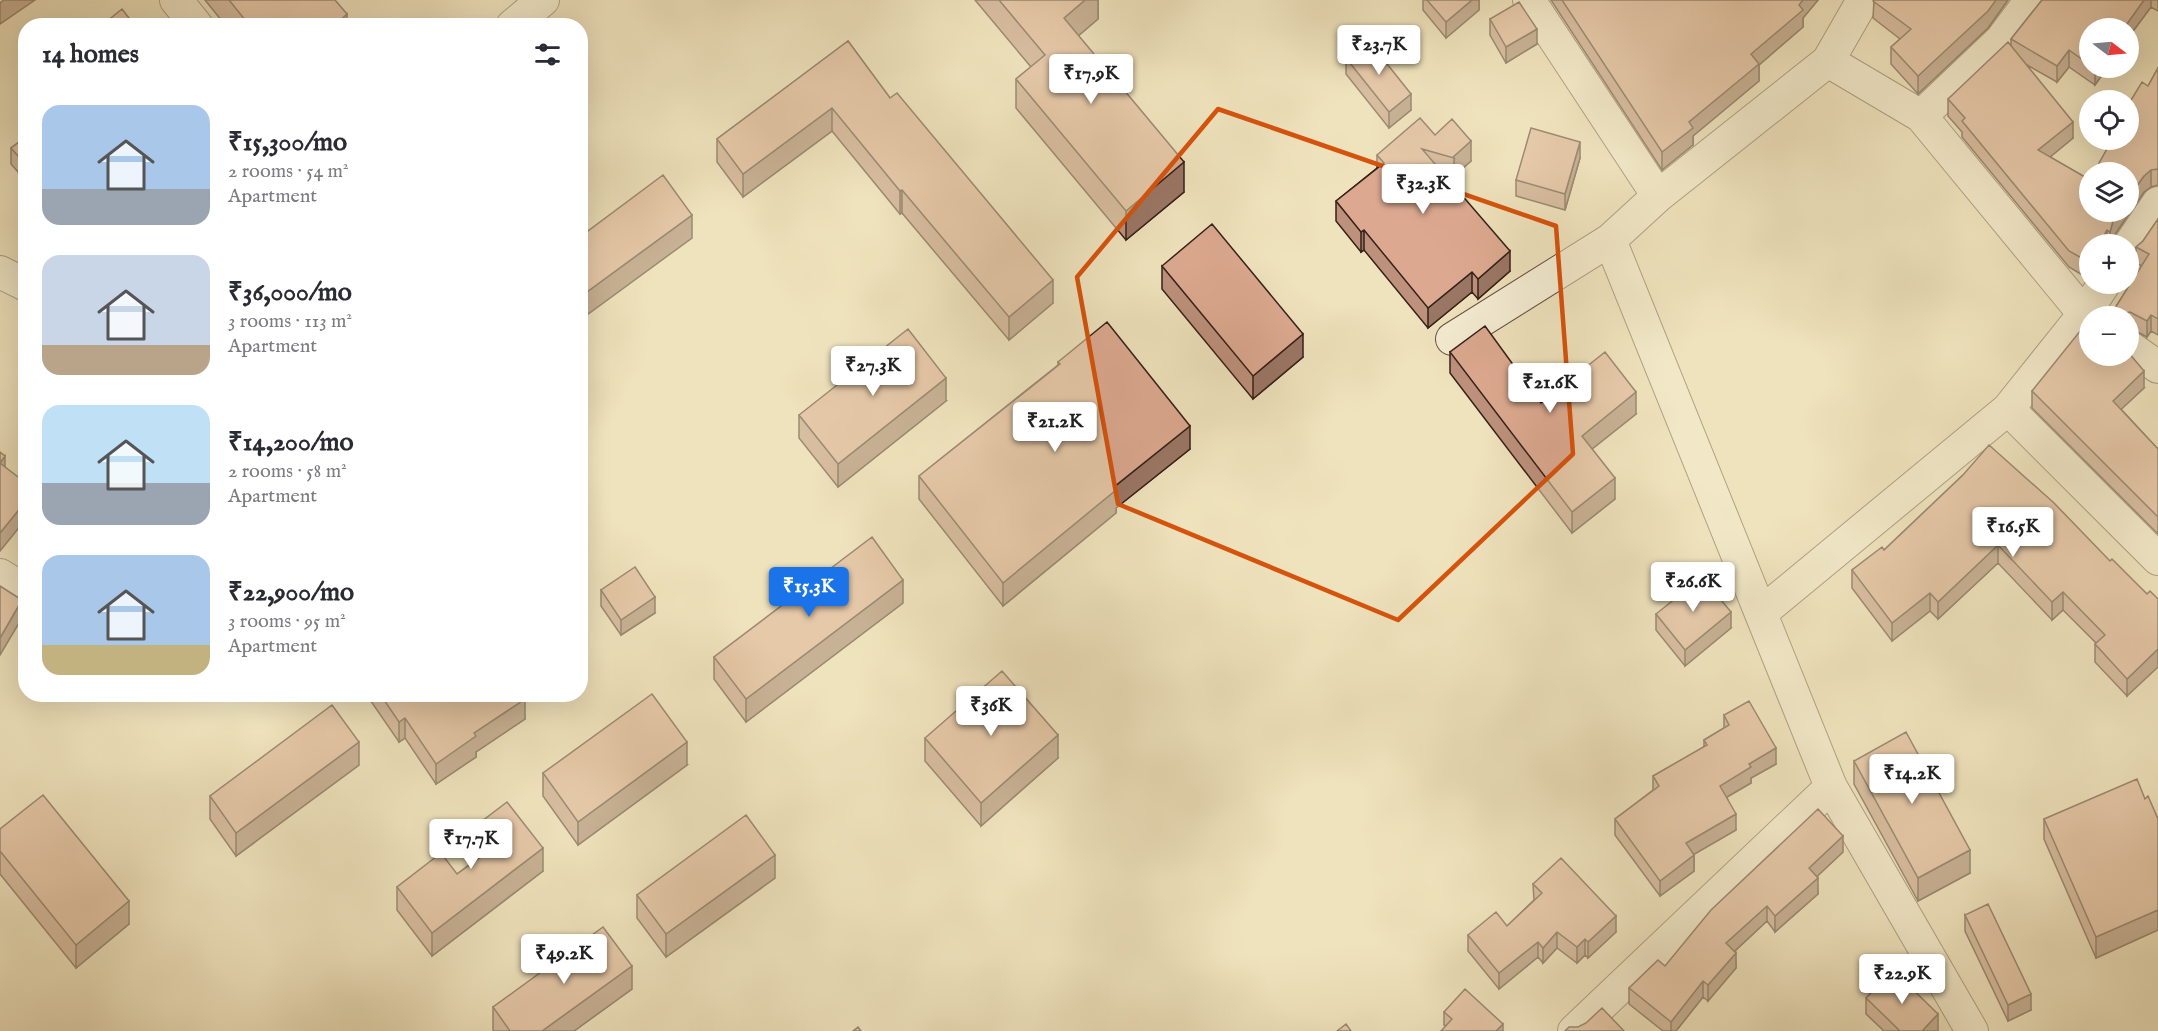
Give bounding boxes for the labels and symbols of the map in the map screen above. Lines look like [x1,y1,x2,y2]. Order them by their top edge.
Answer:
north arrow [2079,18,2139,78]
pin: ₹23.7K [1330,25,1428,76]
pin: ₹17.9K [1042,54,1140,105]
pin: ₹32.3K [1374,164,1472,215]
pin: ₹27.3K [824,346,922,397]
pin: ₹21.6K [1501,363,1599,414]
pin: ₹21.2K [1006,402,1104,453]
pin: ₹16.5K [1964,507,2062,558]
pin: ₹26.6K [1644,562,1742,613]
pin: ₹15.3K [760,567,858,618]
pin: ₹36K [955,686,1027,737]
pin: ₹14.2K [1863,754,1961,805]
pin: ₹17.7K [422,819,520,870]
pin: ₹49.2K [515,934,613,985]
pin: ₹22.9K [1853,954,1951,1005]

